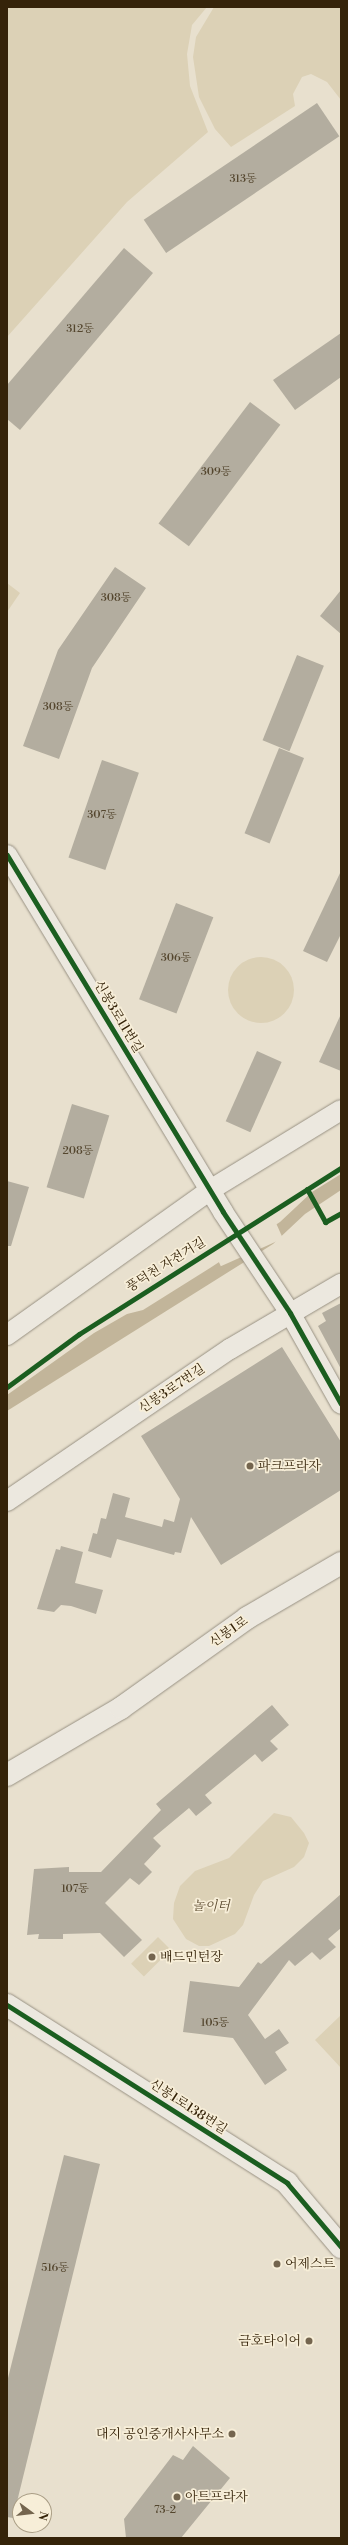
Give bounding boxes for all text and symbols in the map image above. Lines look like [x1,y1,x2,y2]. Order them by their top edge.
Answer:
house number: 313동 [229,172,257,186]
house number: 312동 [66,322,94,336]
house number: 309동 [201,465,231,479]
house number: 308동 [101,591,131,605]
house number: 308동 [43,700,73,714]
house number: 307동 [87,808,117,822]
house number: 306동 [161,951,191,965]
street label: 신봉3로11번길 [90,978,146,1056]
house number: 208동 [63,1144,93,1158]
street label: 풍덕천 자전거길 [123,1234,209,1296]
street label: 신봉3로7번길 [136,1361,208,1417]
place label: 파크프라자 [258,1458,321,1474]
marker: 파크프라자 [245,1461,255,1471]
street label: 신봉1로 [207,1613,251,1651]
house number: 107동 [61,1882,89,1896]
park label: 놀이터 [192,1898,230,1914]
place label: 배드민턴장 [160,1949,223,1965]
marker: 배드민턴장 [147,1952,157,1962]
house number: 105동 [201,2016,229,2030]
street label: 신봉1로138번길 [146,2076,230,2138]
place label: 어제스트 [285,2256,335,2272]
marker: 어제스트 [272,2259,282,2269]
house number: 516동 [41,2261,69,2275]
place label: 금호타이어 [238,2333,301,2349]
marker: 금호타이어 [304,2336,314,2346]
place label: 대지 공인중개사사무소 [96,2426,224,2442]
marker: 대지 공인중개사사무소 [227,2429,237,2439]
place label: 아트프라자 [185,2489,248,2505]
marker: 아트프라자 [172,2492,182,2502]
north arrow [12,2493,52,2533]
house number: 73-2 [154,2503,176,2517]
text: N [35,2510,51,2522]

